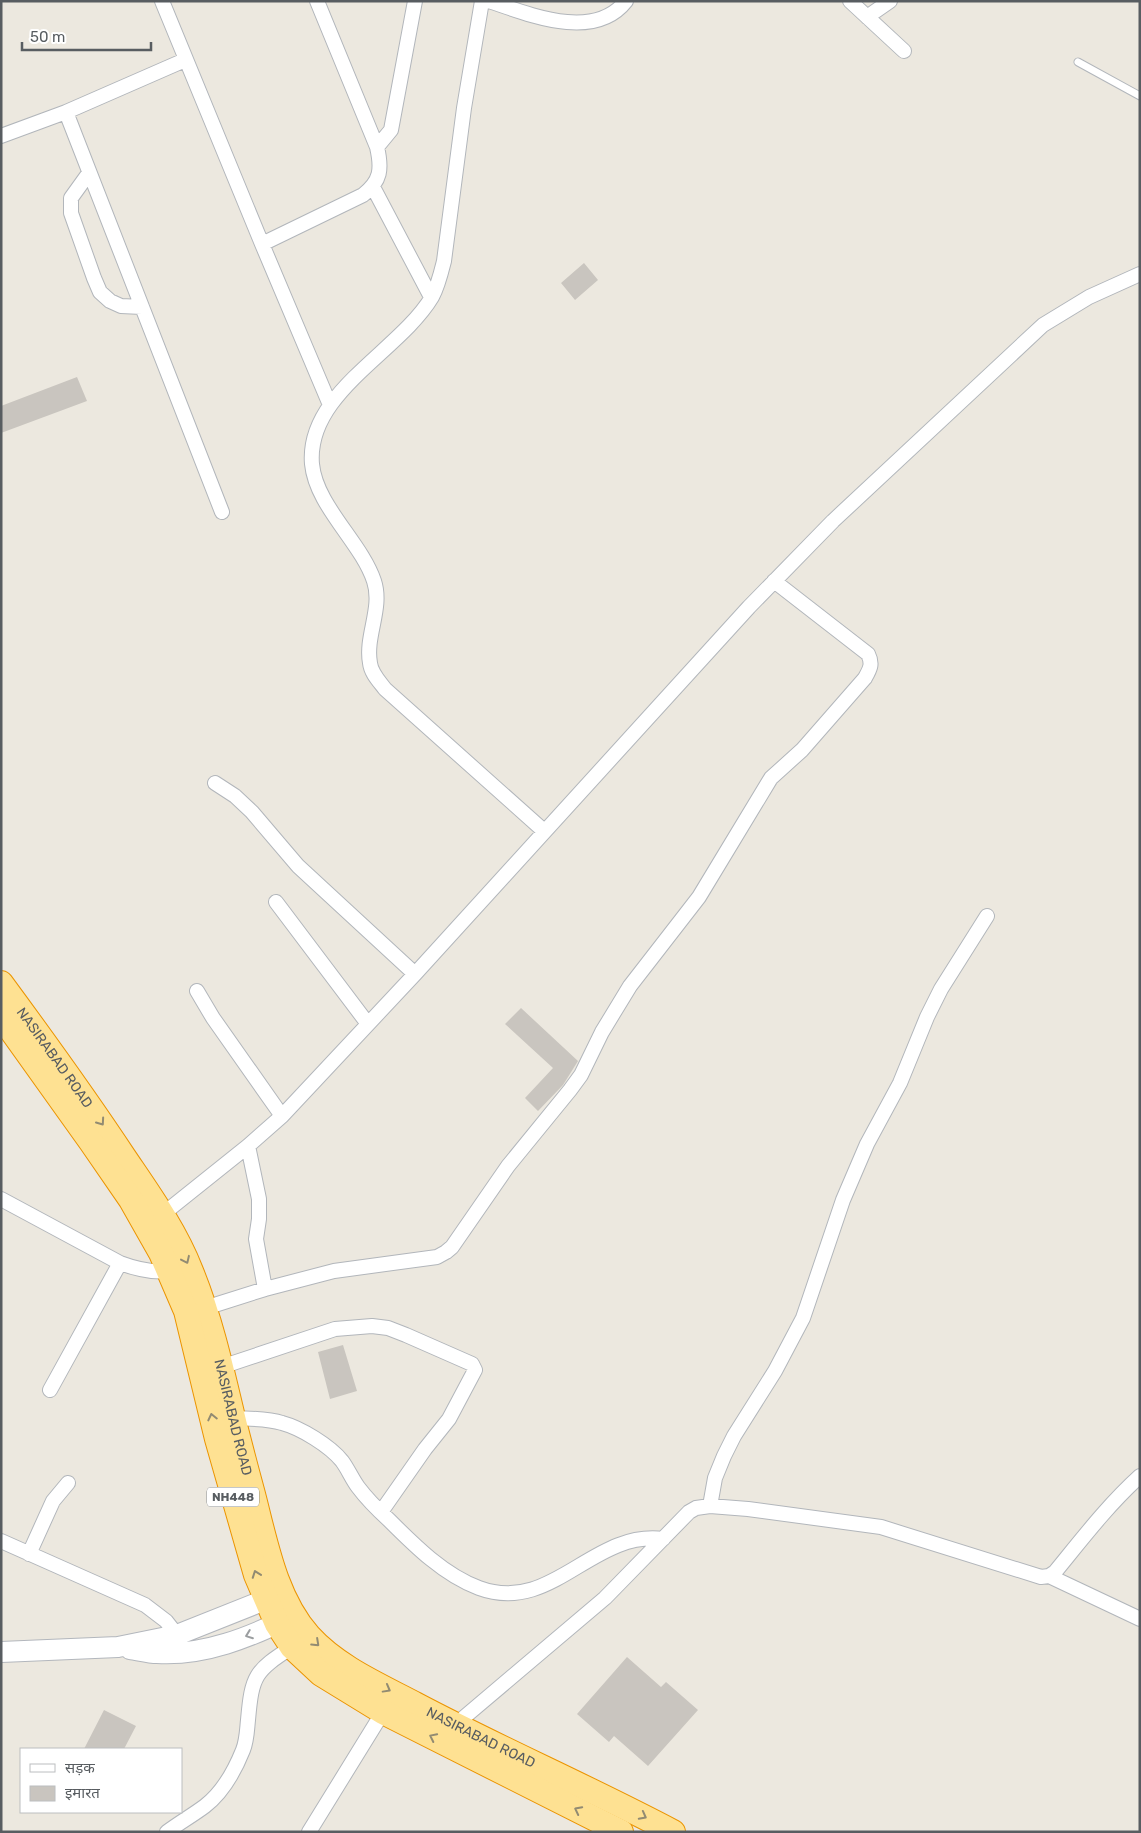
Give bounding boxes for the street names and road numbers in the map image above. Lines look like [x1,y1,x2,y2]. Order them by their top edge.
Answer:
street label: NASIRABAD ROAD [13,1004,97,1111]
street label: NASIRABAD ROAD [211,1357,256,1477]
road number: NH448 [207,1488,259,1506]
street label: NASIRABAD ROAD [424,1703,538,1771]

